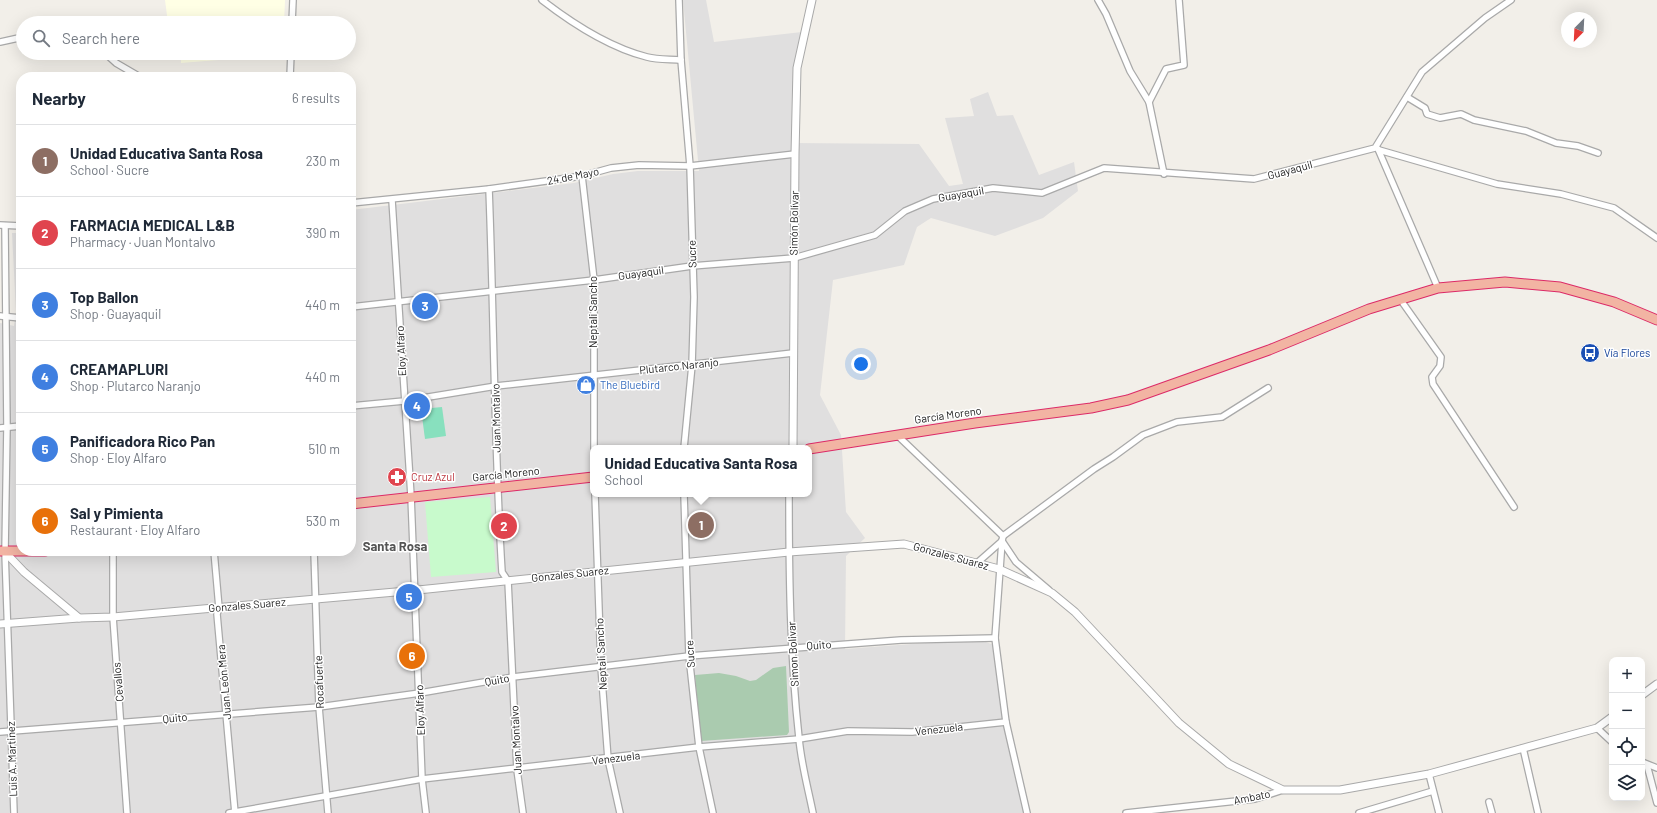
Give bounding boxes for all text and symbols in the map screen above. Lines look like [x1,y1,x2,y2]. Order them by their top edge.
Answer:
north arrow [1561,12,1597,48]
search box [16,16,356,60]
icon: search [30,27,52,49]
text: Search here [62,29,140,47]
text: Nearby [32,88,86,108]
text: 6 results [292,90,340,106]
text: Unidad Educativa Santa Rosa [70,144,263,162]
text: 1 [43,153,47,169]
text: 230 m [306,153,340,169]
street label: Guayaquil [1266,157,1314,182]
text: School · Sucre [70,162,149,178]
street label: 24 de Mayo [546,164,600,187]
street label: Guayaquil [937,183,985,204]
street label: Simón Bolívar [786,190,801,255]
text: FARMACIA MEDICAL L&B [70,216,235,234]
text: 2 [41,225,49,241]
text: 390 m [306,225,340,241]
text: Pharmacy · Juan Montalvo [70,234,216,250]
street label: Sucre [685,240,698,268]
street label: Guayaquil [617,263,665,282]
street label: Neptali Sancho [586,276,599,348]
text: Top Ballon [70,288,138,306]
pin: 3 [412,291,438,321]
text: 3 [41,297,49,313]
text: 440 m [305,297,340,313]
text: Shop · Guayaquil [70,306,161,322]
street label: Eloy Alfaro [393,325,408,377]
bus stop icon: Vía Flores [1579,342,1601,364]
place label: Vía Flores [1604,346,1650,359]
your location [851,354,871,374]
street label: Plutarco Naranjo [639,355,719,376]
text: CREAMAPLURI [70,360,168,378]
text: 4 [41,369,49,385]
text: 440 m [305,369,340,385]
shop icon: The Bluebird [575,374,597,396]
text: Shop · Plutarco Naranjo [70,378,201,394]
place label: The Bluebird [600,378,660,391]
street label: Juan Montalvo [488,383,503,453]
pin: 4 [404,391,430,421]
street label: García Moreno [914,403,982,426]
text: Panificadora Rico Pan [70,432,215,450]
text: 5 [41,441,49,457]
text: 510 m [308,441,340,457]
popup [590,445,812,497]
text: Shop · Eloy Alfaro [70,450,167,466]
text: Unidad Educativa Santa Rosa [605,454,797,472]
street label: García Moreno [472,464,540,484]
pharmacy icon: Cruz Azul [386,466,408,488]
place label: Cruz Azul [411,470,455,483]
text: School [605,472,643,488]
text: Sal y Pimienta [70,504,163,522]
pin: 1 [688,510,714,540]
pin: 2 [491,511,517,541]
text: 6 [42,513,48,529]
text: 530 m [306,513,340,529]
text: Restaurant · Eloy Alfaro [70,522,200,538]
district label: Santa Rosa [363,538,427,554]
street label: Gonzales Suarez [912,539,990,572]
street label: Gonzales Suarez [531,563,609,584]
pin: 5 [396,582,422,612]
street label: Gonzales Suarez [208,595,286,614]
street label: Neptali Sancho [592,618,609,690]
street label: Simon Bolivar [784,621,801,687]
street label: Quito [806,637,832,652]
street label: Sucre [682,640,697,668]
pin: 6 [399,641,425,671]
street label: Juan León Mera [214,644,233,720]
street label: Rocafuerte [311,655,326,709]
map controls [1609,657,1645,801]
button: + [1609,657,1645,693]
street label: Cevallos [109,662,126,702]
street label: Quito [484,671,510,688]
street label: Eloy Alfaro [412,684,427,736]
button: − [1609,693,1645,729]
street label: Juan Montalvo [507,705,524,775]
street label: Quito [162,710,188,725]
street label: Venezuela [914,720,964,737]
street label: Luis A. Martinez [4,721,19,797]
button: locate [1609,729,1645,765]
street label: Venezuela [591,748,641,767]
button: layers [1609,765,1645,801]
street label: Ambato [1232,787,1271,806]

